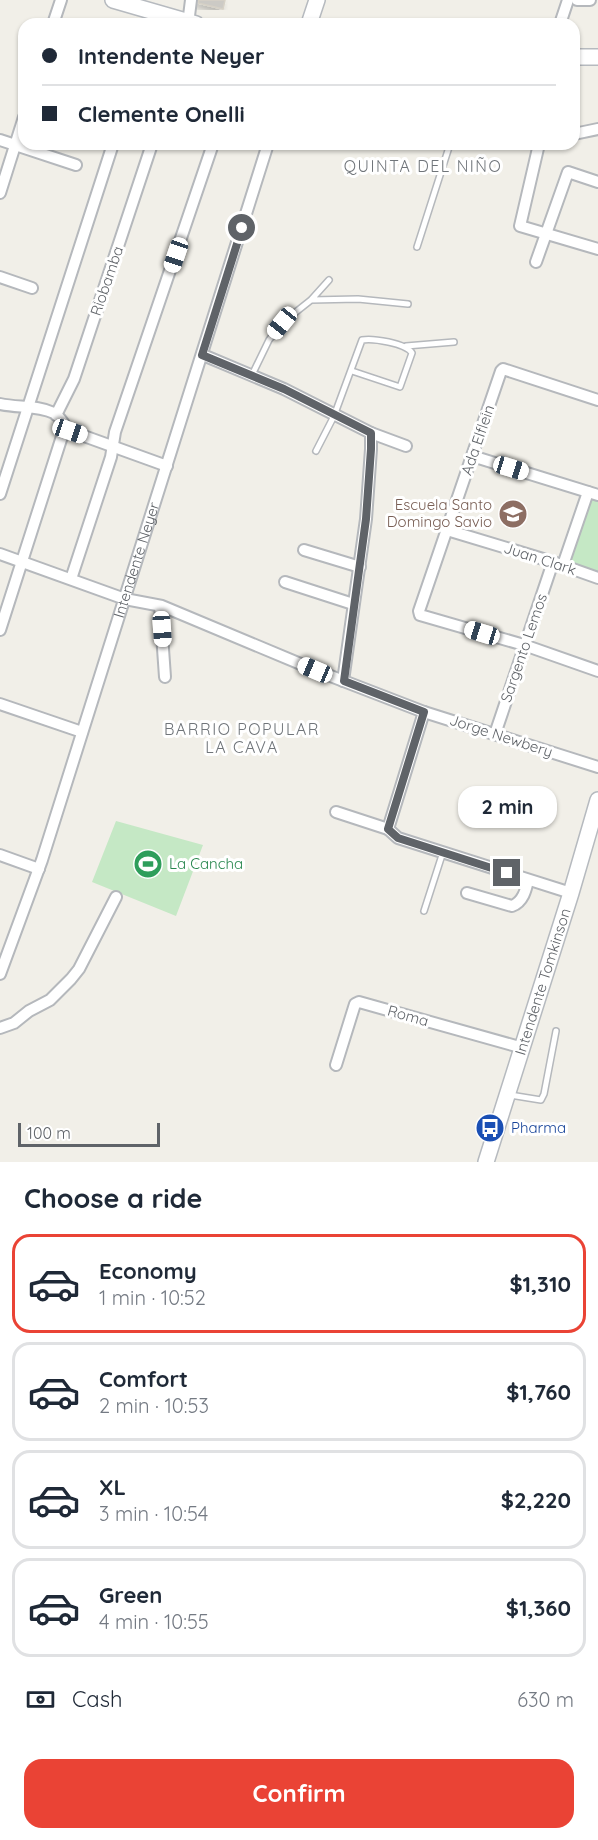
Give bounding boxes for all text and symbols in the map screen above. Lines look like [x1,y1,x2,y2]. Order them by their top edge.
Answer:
text: Intendente Neyer [78,42,264,70]
text: Clemente Onelli [78,100,245,128]
district label: QUINTA DEL NIÑO [344,156,502,176]
route start [228,214,255,241]
car [162,235,190,275]
street label: Riobamba [86,244,127,318]
car [264,303,300,343]
street label: Ada Elflein [457,402,498,478]
car [50,417,90,445]
car [491,454,531,482]
place label: Escuela Santo Domingo Savio [387,495,492,531]
school or university icon: Escuela Santo Domingo Savio [497,498,529,530]
street label: Intendente Neyer [109,499,163,620]
street label: Juan Clark [502,538,579,579]
street label: Sargento Lemos [496,591,551,705]
car [152,610,172,648]
car [462,619,502,647]
car [295,655,335,685]
street label: Jorge Newbery [447,710,555,761]
district label: BARRIO POPULAR LA CAVA [164,719,320,757]
callout: 2 min [458,786,556,828]
text: 2 min [481,794,534,819]
sports icon: La Cancha [132,848,164,880]
place label: La Cancha [169,854,243,873]
route end [493,859,520,886]
street label: Intendente Tomkinson [510,906,575,1058]
street label: Roma [385,1001,431,1030]
bus stop icon: Pharma [474,1112,506,1144]
place label: Pharma [511,1118,566,1137]
scale bar [18,1120,160,1148]
text: 100 m [27,1123,71,1143]
text: Choose a ride [24,1181,202,1215]
icon: car [27,1257,81,1311]
text: Economy [99,1257,197,1285]
text: $1,310 [509,1270,571,1298]
text: 1 min · 10:52 [99,1285,206,1310]
icon: car [27,1365,81,1419]
text: Comfort [99,1365,188,1393]
text: $1,760 [506,1378,571,1406]
text: 2 min · 10:53 [99,1393,209,1418]
icon: car [27,1473,81,1527]
text: XL [99,1473,126,1501]
text: $2,220 [501,1486,571,1514]
text: 3 min · 10:54 [99,1501,208,1526]
icon: car [27,1581,81,1635]
text: Green [99,1581,162,1609]
text: $1,360 [506,1594,571,1622]
text: 4 min · 10:55 [99,1609,209,1634]
icon: cash [24,1683,57,1716]
text: Cash [72,1685,123,1713]
text: 630 m [517,1687,574,1712]
button: Confirm [24,1759,574,1828]

